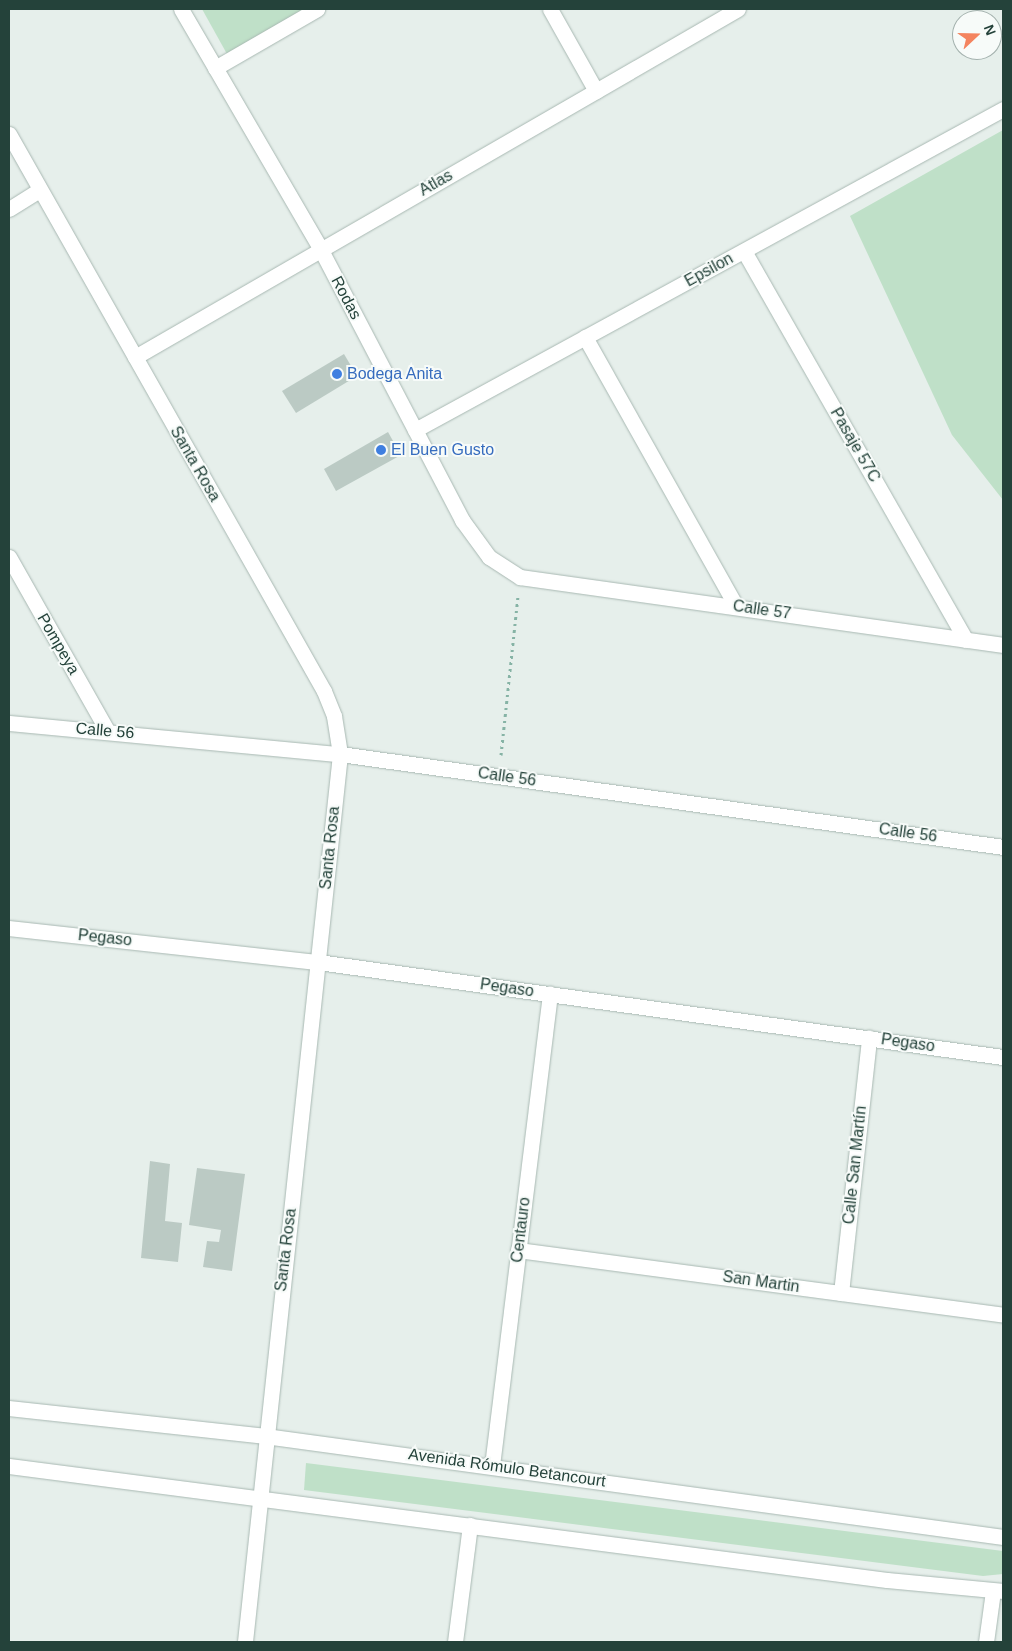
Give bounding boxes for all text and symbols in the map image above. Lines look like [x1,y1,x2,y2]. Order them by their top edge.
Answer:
north arrow [952,10,1002,60]
text: N [981,22,999,38]
street label: Atlas [416,166,456,200]
street label: Epsilon [681,249,737,291]
street label: Rodas [327,273,365,323]
place label: Bodega Anita [347,364,443,384]
marker: Bodega Anita [331,368,343,380]
street label: Pasaje 57C [826,404,884,486]
street label: Santa Rosa [166,423,224,505]
place label: El Buen Gusto [391,440,494,460]
marker: El Buen Gusto [375,444,387,456]
street label: Calle 57 [732,596,792,624]
street label: Pompeya [33,610,83,678]
street label: Calle 56 [75,719,135,743]
street label: Calle 56 [477,763,537,791]
street label: Santa Rosa [316,805,344,891]
street label: Calle 56 [878,819,938,847]
street label: Pegaso [77,926,133,950]
street label: Pegaso [479,975,535,1001]
street label: Pegaso [880,1030,936,1056]
street label: Calle San Martín [839,1105,871,1225]
street label: Centauro [507,1196,535,1264]
street label: Santa Rosa [271,1207,301,1293]
street label: San Martin [721,1267,801,1297]
street label: Avenida Rómulo Betancourt [407,1445,607,1491]

